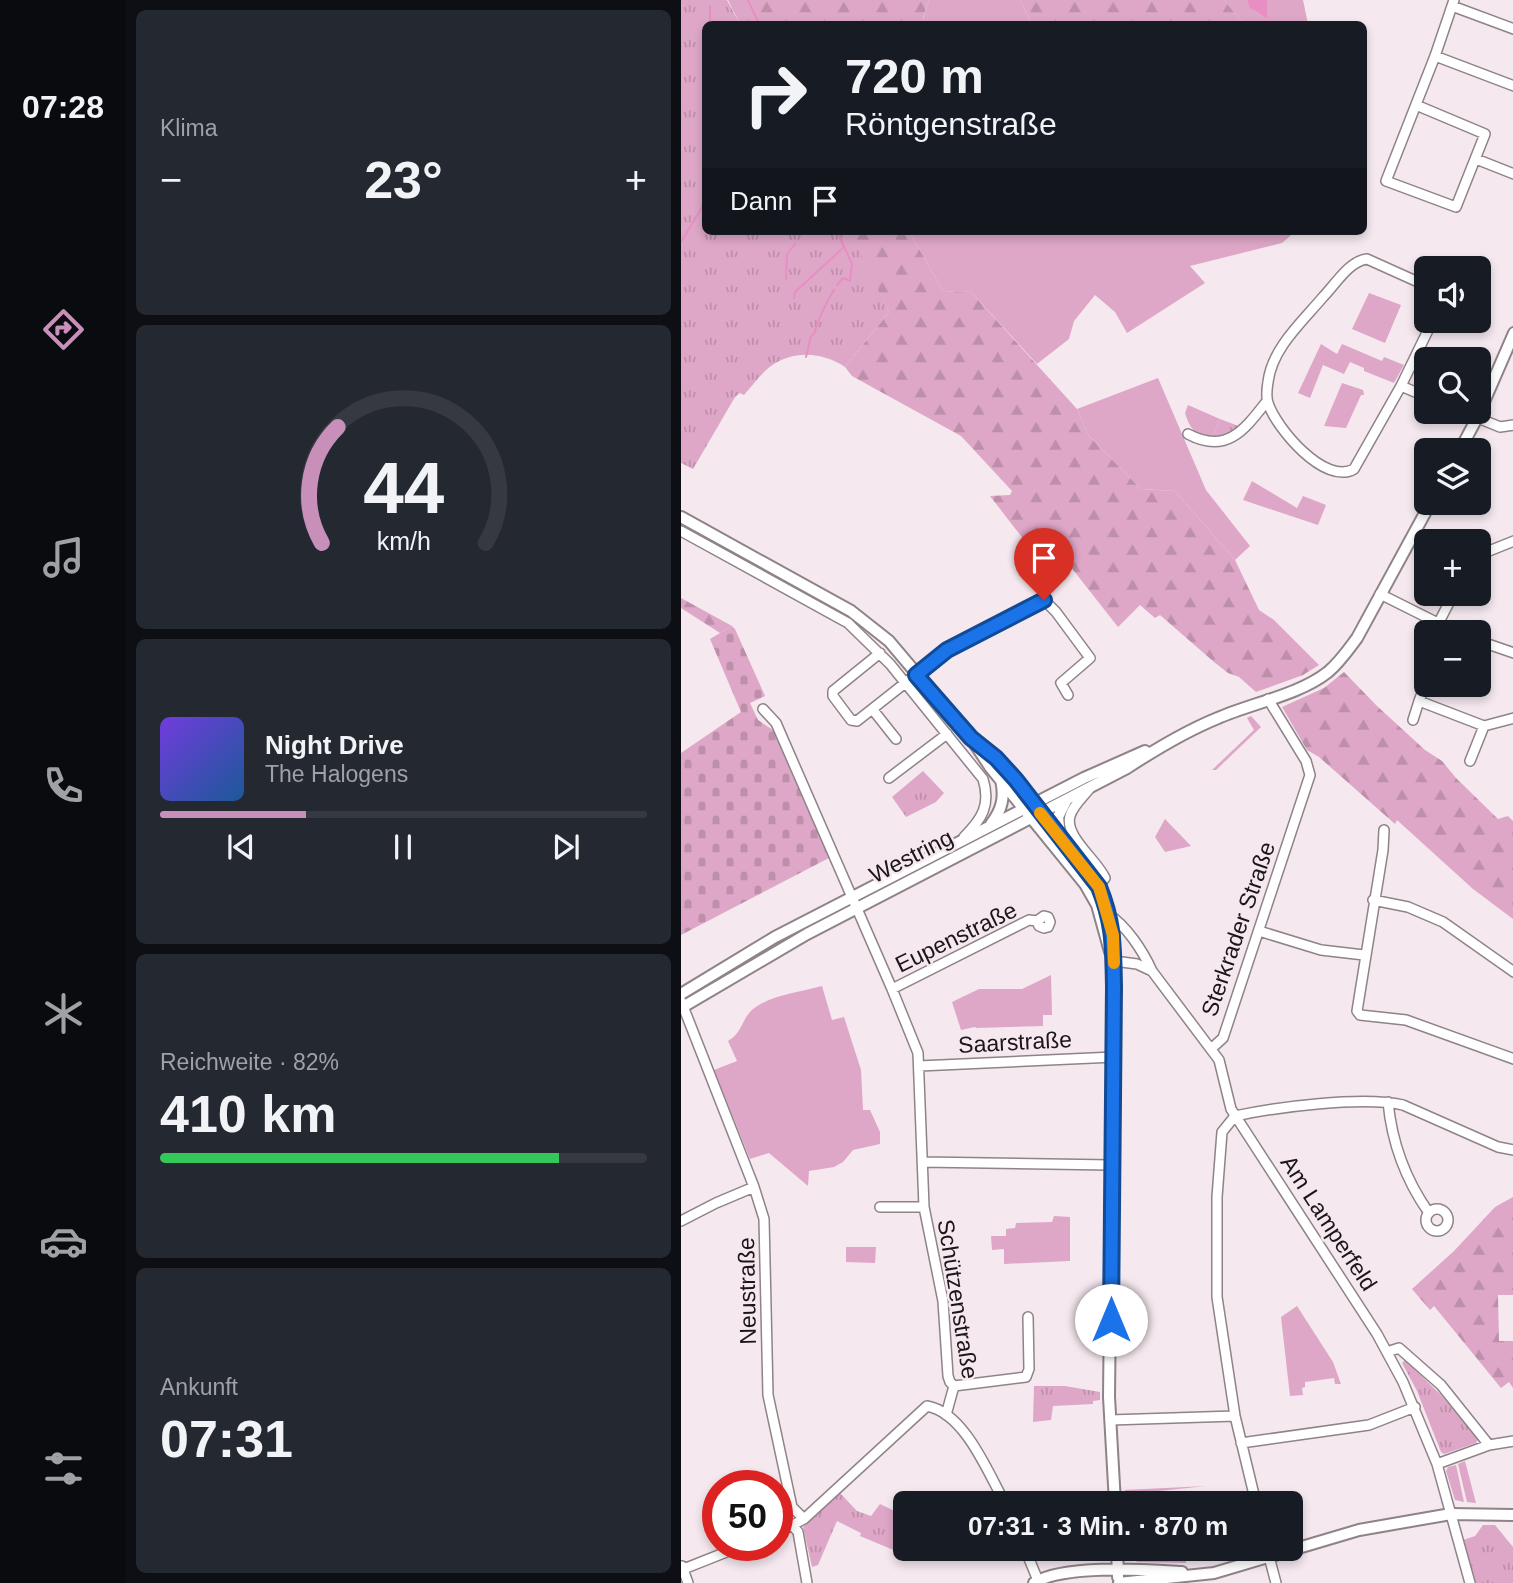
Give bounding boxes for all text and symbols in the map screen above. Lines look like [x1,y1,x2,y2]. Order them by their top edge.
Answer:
icon: right [730,49,821,140]
text: 720 m [845,49,984,103]
text: 07:28 [22,89,104,125]
text: Röntgenstraße [845,106,1057,142]
text: Klima [160,115,218,141]
text: 23° [364,151,443,209]
text: − [160,159,182,201]
text: + [625,159,647,201]
icon: arrive [806,182,844,220]
text: Dann [730,186,792,216]
map controls [1414,256,1491,697]
button: sound [1414,256,1491,333]
icon: directions [39,305,88,354]
button: search [1414,347,1491,424]
button: layers [1414,438,1491,515]
text: 44 [363,447,444,528]
text: km/h [376,527,431,555]
pin [1014,528,1074,600]
button: + [1414,529,1491,606]
icon: music [39,533,88,582]
icon: arrive [1025,539,1063,577]
button: − [1414,620,1491,697]
text: Night Drive [265,730,404,760]
icon: phone [39,761,88,810]
text: The Halogens [265,761,408,787]
street label: Westring [865,824,957,888]
icon: previous [222,828,260,866]
icon: pause [384,828,422,866]
icon: next [547,828,585,866]
street label: Sterkrader Straße [1196,838,1280,1020]
street label: Eupenstraße [891,896,1021,978]
icon: climate [39,989,88,1038]
street label: Saarstraße [958,1026,1072,1058]
text: Reichweite · 82% [160,1049,339,1075]
text: 410 km [160,1085,336,1143]
street label: Am Lamperfeld [1276,1151,1382,1295]
icon: car [39,1217,88,1266]
street label: Schützenstraße [933,1217,983,1381]
street label: Neustraße [733,1237,761,1345]
position arrow [1074,1283,1148,1357]
text: Ankunft [160,1374,238,1400]
text: 07:31 [160,1410,293,1468]
icon: filters [39,1444,88,1493]
speed limit sign: 50 [702,1470,793,1561]
text: 07:31 · 3 Min. · 870 m [968,1511,1228,1541]

